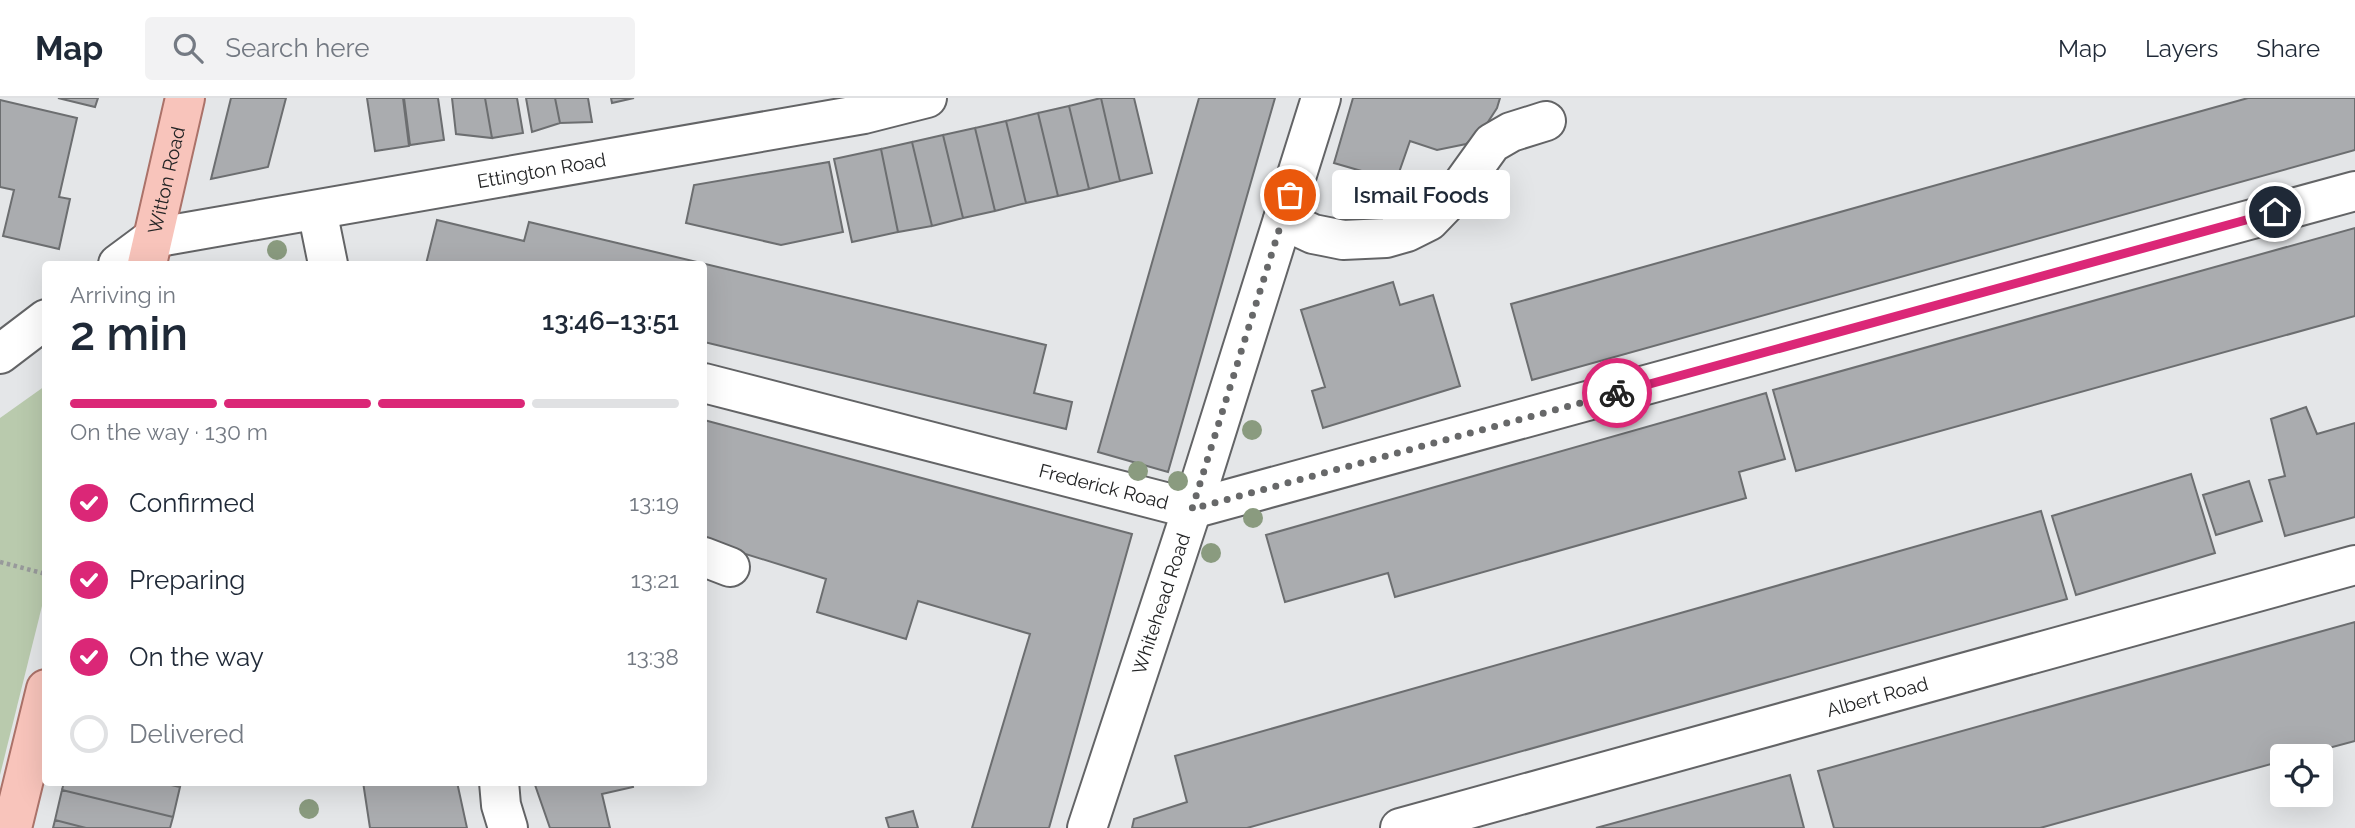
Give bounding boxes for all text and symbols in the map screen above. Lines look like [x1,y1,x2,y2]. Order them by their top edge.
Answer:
search box [145,17,635,80]
text: Map [35,29,103,68]
icon: search [169,29,207,67]
text: Search here [225,33,370,63]
text: Map [2058,34,2107,63]
text: Layers [2145,34,2218,63]
text: Share [2256,34,2320,63]
street label: Witton Road [143,124,189,236]
street label: Ettington Road [475,148,608,192]
pin [1260,165,1320,225]
callout: Ismail Foods [1332,170,1510,220]
icon: bag [1271,176,1309,214]
text: Ismail Foods [1353,181,1489,208]
pin [2245,182,2305,242]
icon: home [2256,193,2294,231]
text: Arriving in [70,281,176,308]
text: 13:46–13:51 [542,306,679,336]
text: 2 min [70,307,188,361]
courier [1582,358,1652,428]
icon: bike [1598,374,1636,412]
text: On the way · 130 m [70,418,268,445]
street label: Frederick Road [1037,459,1171,513]
icon: check [70,484,108,522]
text: Confirmed [129,488,255,518]
text: 13:19 [629,489,679,516]
street label: Whitehead Road [1127,530,1194,677]
icon: check [70,561,108,599]
text: Preparing [129,565,245,595]
text: 13:21 [631,566,679,593]
icon: check [70,638,108,676]
text: On the way [129,642,264,672]
text: 13:38 [627,643,679,670]
street label: Albert Road [1824,672,1930,721]
text: Delivered [129,719,244,749]
map controls [2270,744,2333,807]
button: locate [2270,744,2333,807]

